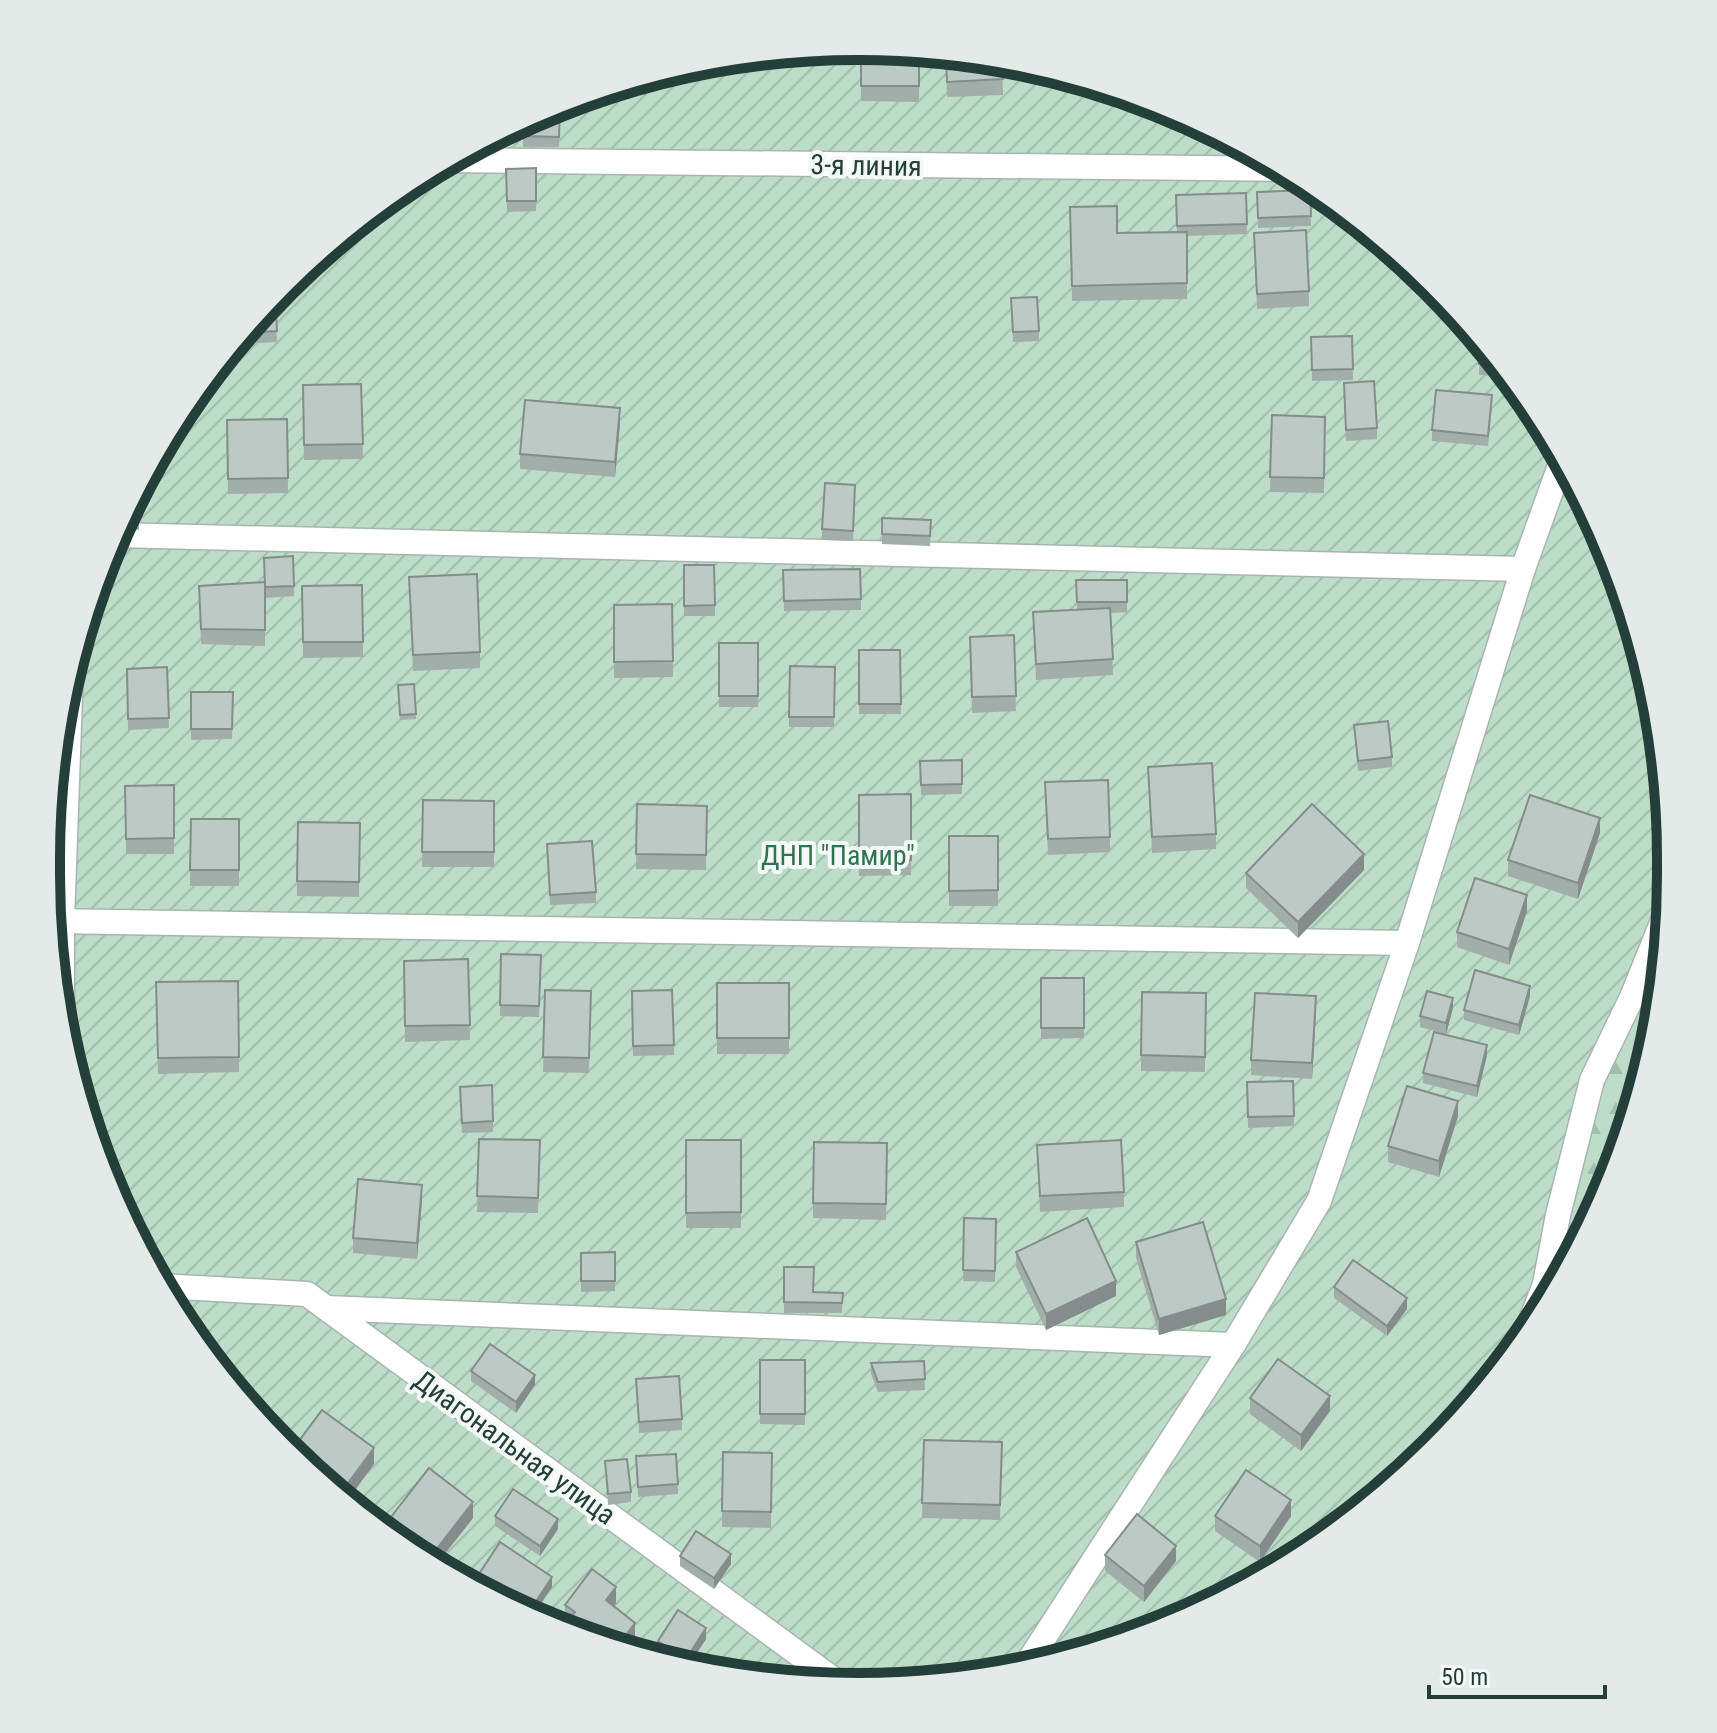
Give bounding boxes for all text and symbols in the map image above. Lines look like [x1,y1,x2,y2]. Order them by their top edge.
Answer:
street label: 3-я линия [810,148,922,183]
park label: ДНП "Памир" [761,839,915,872]
street label: Диагональная улица [408,1363,622,1532]
scale bar [1429,1649,1605,1699]
text: 50 m [1441,1663,1488,1691]

